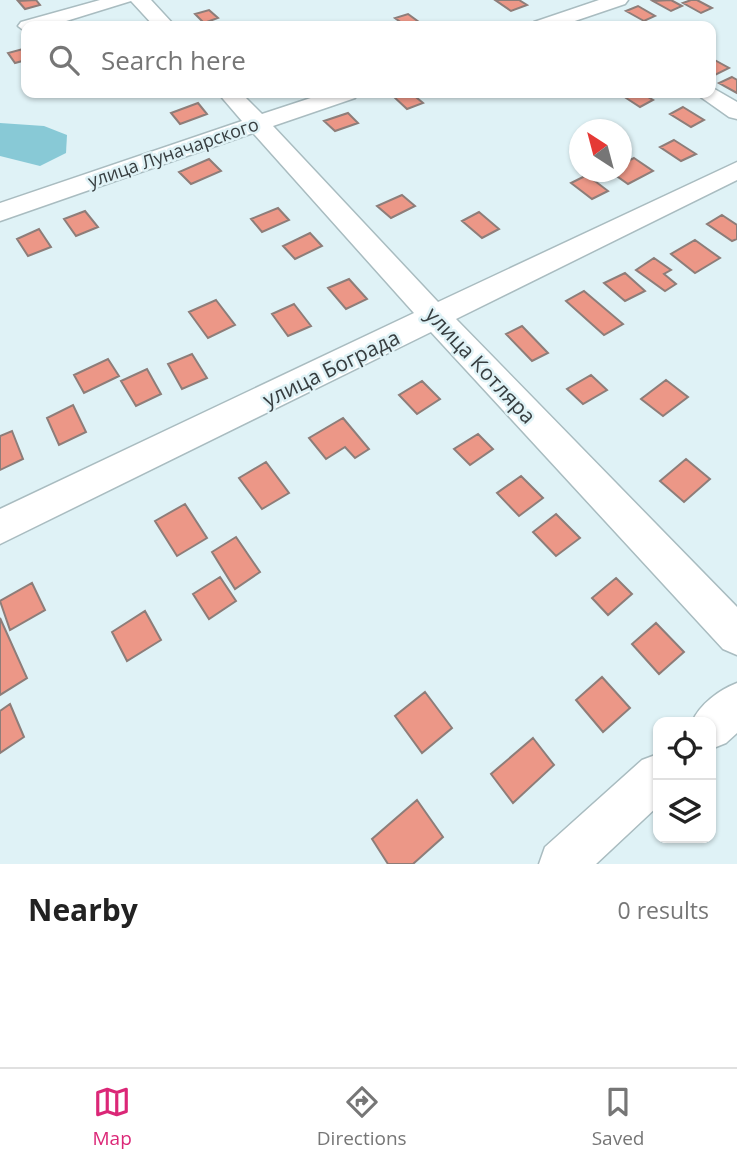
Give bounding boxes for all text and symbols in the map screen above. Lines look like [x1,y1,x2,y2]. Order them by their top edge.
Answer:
search box [21,21,716,98]
icon: search [45,41,83,79]
text: Search here [101,42,246,78]
street label: улица Луначарского [84,112,262,192]
north arrow [569,119,632,182]
street label: улица Котляра [420,301,542,429]
street label: улица Бограда [258,323,404,413]
map controls [653,717,716,843]
button: locate [653,717,716,780]
button: layers [653,780,716,843]
text: Nearby [28,889,138,930]
text: 0 results [618,894,709,926]
tab: Map [93,1083,132,1151]
tab: Directions [317,1083,407,1151]
tab: Saved [592,1083,644,1151]

